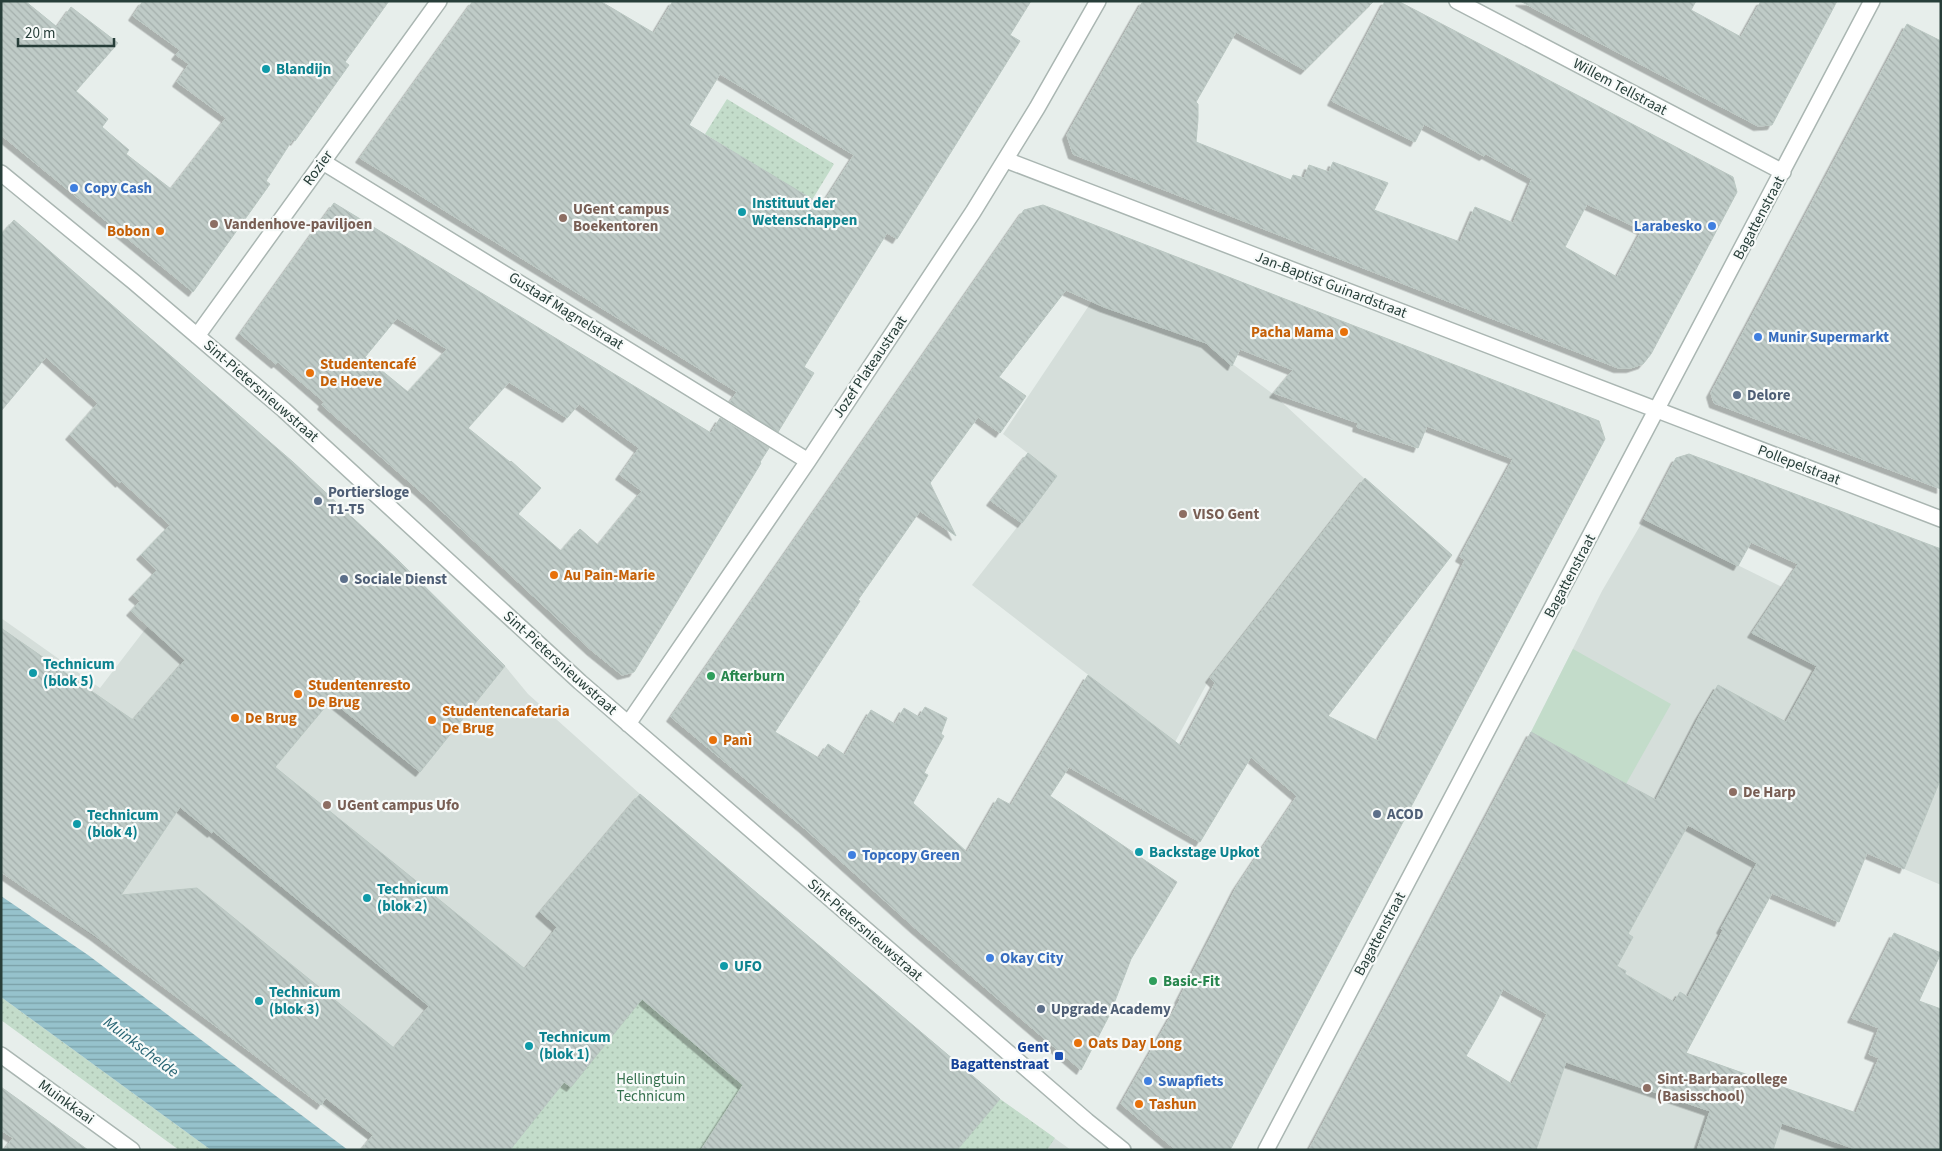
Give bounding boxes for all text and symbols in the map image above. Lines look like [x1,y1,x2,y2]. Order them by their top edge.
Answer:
scale bar [18,15,114,47]
text: 20 m [25,23,55,44]
street label: Willem Tellstraat [1569,53,1671,121]
place label: Blandijn [276,59,331,80]
marker: Blandijn [260,63,272,75]
street label: Rozier [298,145,338,190]
street label: Bagattenstraat [1728,172,1790,264]
place label: Copy Cash [84,178,152,199]
marker: Copy Cash [68,182,80,194]
place label: Instituut der Wetenschappen [752,193,857,231]
place label: UGent campus Boekentoren [573,199,669,237]
marker: Instituut der Wetenschappen [736,206,748,218]
marker: UGent campus Boekentoren [557,212,569,224]
place label: Vandenhove-paviljoen [223,214,372,235]
place label: Larabesko [1634,216,1702,237]
marker: Vandenhove-paviljoen [208,218,220,230]
marker: Larabesko [1706,220,1718,232]
place label: Bobon [107,221,150,242]
marker: Bobon [154,225,166,237]
street label: Jan-Baptist Guinardstraat [1252,246,1410,324]
street label: Gustaaf Magnelstraat [504,267,628,355]
street label: Jozef Plateaustraat [828,312,912,422]
place label: Pacha Mama [1251,322,1334,343]
marker: Pacha Mama [1338,326,1350,338]
place label: Munir Supermarkt [1768,327,1889,348]
marker: Munir Supermarkt [1752,331,1764,343]
street label: Sint-Pietersnieuwstraat [199,335,323,447]
place label: Studentencafé De Hoeve [320,354,417,392]
marker: Studentencafé De Hoeve [304,367,316,379]
place label: Delore [1747,385,1791,406]
marker: Delore [1731,389,1743,401]
street label: Pollepelstraat [1755,440,1843,490]
place label: Portiersloge T1-T5 [328,482,409,520]
marker: Portiersloge T1-T5 [312,495,324,507]
place label: VISO Gent [1192,504,1259,525]
marker: VISO Gent [1177,508,1189,520]
street label: Bagattenstraat [1539,530,1601,622]
place label: Au Pain-Marie [563,565,656,586]
place label: Sociale Dienst [354,569,447,590]
marker: Au Pain-Marie [548,569,560,581]
marker: Sociale Dienst [338,573,350,585]
street label: Sint-Pietersnieuwstraat [498,606,622,720]
place label: Technicum (blok 5) [43,654,115,692]
place label: Afterburn [720,666,785,687]
marker: Technicum (blok 5) [27,667,39,679]
marker: Afterburn [705,670,717,682]
place label: Studentenresto De Brug [308,675,411,713]
marker: Studentenresto De Brug [292,688,304,700]
place label: Studentencafetaria De Brug [442,701,570,739]
place label: De Brug [245,708,297,729]
marker: De Brug [229,712,241,724]
marker: Studentencafetaria De Brug [426,714,438,726]
place label: Panì [723,730,752,751]
marker: Panì [707,734,719,746]
place label: De Harp [1743,782,1796,803]
marker: De Harp [1727,786,1739,798]
place label: UGent campus Ufo [337,795,459,816]
marker: UGent campus Ufo [321,799,333,811]
place label: ACOD [1386,804,1423,825]
place label: Technicum (blok 4) [87,805,159,843]
marker: ACOD [1371,808,1383,820]
marker: Technicum (blok 4) [71,818,83,830]
place label: Backstage Upkot [1149,842,1260,863]
place label: Topcopy Green [862,845,960,866]
marker: Backstage Upkot [1133,846,1145,858]
marker: Topcopy Green [846,849,858,861]
street label: Sint-Pietersnieuwstraat [803,874,927,986]
place label: Technicum (blok 2) [377,879,449,917]
street label: Bagattenstraat [1349,888,1411,980]
marker: Technicum (blok 2) [361,892,373,904]
place label: Okay City [1000,948,1064,969]
marker: Okay City [984,952,996,964]
place label: UFO [734,956,762,977]
marker: UFO [718,960,730,972]
place label: Basic-Fit [1163,971,1220,992]
marker: Basic-Fit [1147,975,1159,987]
place label: Technicum (blok 3) [269,982,341,1020]
marker: Technicum (blok 3) [253,995,265,1007]
place label: Upgrade Academy [1051,999,1171,1020]
marker: Upgrade Academy [1035,1003,1047,1015]
water label: Muinkschelde [99,1011,183,1083]
place label: Technicum (blok 1) [539,1027,611,1065]
place label: Oats Day Long [1088,1033,1182,1054]
place label: Gent Bagattenstraat [950,1037,1049,1075]
marker: Oats Day Long [1072,1037,1084,1049]
marker: Technicum (blok 1) [523,1040,535,1052]
marker: Gent Bagattenstraat [1053,1050,1065,1062]
park label: Hellingtuin Technicum [616,1069,686,1107]
place label: Sint-Barbaracollege (Basisschool) [1657,1069,1788,1107]
place label: Swapfiets [1158,1071,1224,1092]
street label: Muinkkaai [34,1075,98,1129]
marker: Swapfiets [1142,1075,1154,1087]
marker: Sint-Barbaracollege (Basisschool) [1641,1082,1653,1094]
place label: Tashun [1149,1094,1197,1115]
marker: Tashun [1133,1098,1145,1110]

